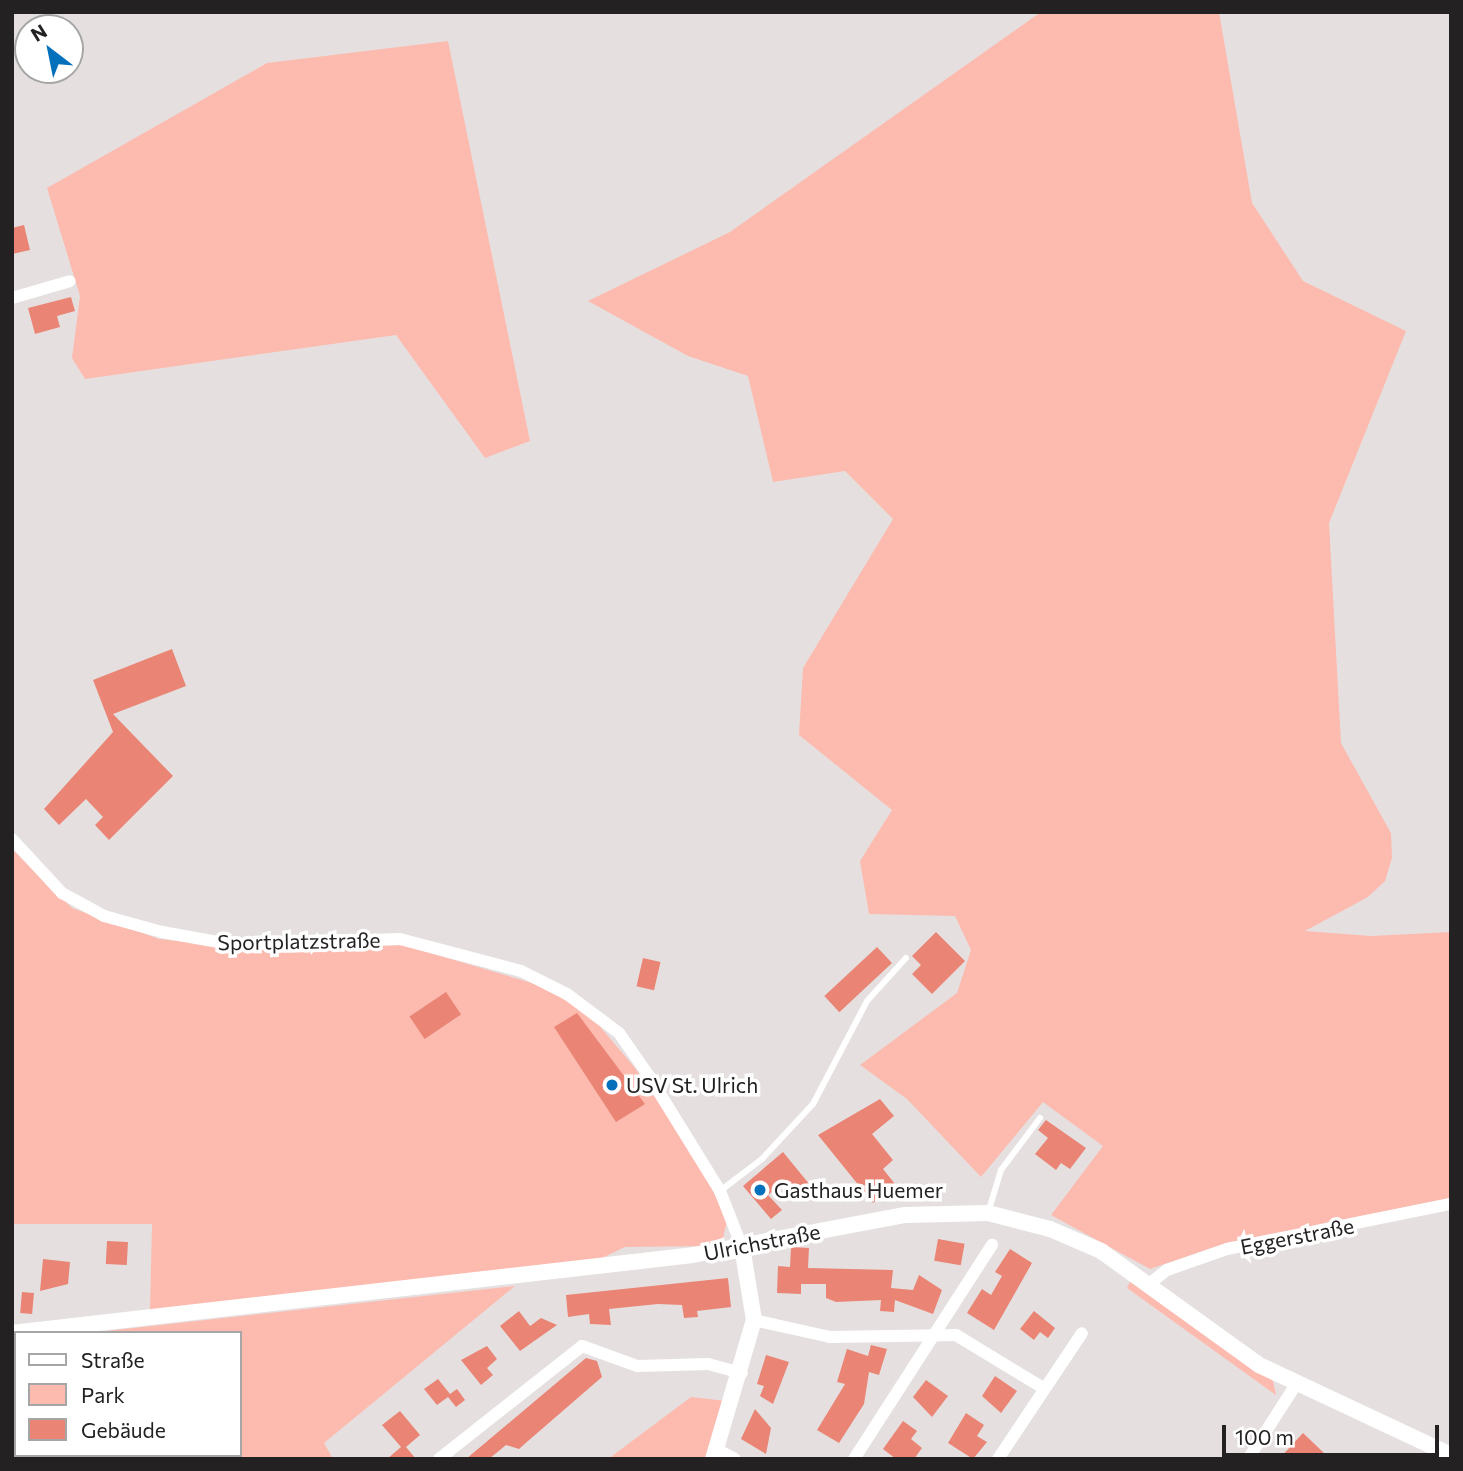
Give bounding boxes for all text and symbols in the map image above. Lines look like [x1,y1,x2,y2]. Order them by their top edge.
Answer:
north arrow [14,14,84,84]
text: N [27,19,51,46]
street label: Sportplatzstraße [217,927,381,955]
place label: USV St. Ulrich [626,1072,758,1098]
marker: USV St. Ulrich [604,1077,620,1093]
place label: Gasthaus Huemer [774,1177,943,1203]
marker: Gasthaus Huemer [752,1182,768,1198]
street label: Eggerstraße [1238,1213,1356,1259]
street label: Ulrichstraße [702,1218,822,1266]
legend [14,1331,242,1457]
text: Straße [81,1347,145,1372]
text: Park [81,1382,125,1407]
scale bar [1225,1412,1442,1456]
text: Gebäude [81,1417,166,1442]
text: 100 m [1235,1424,1294,1449]

